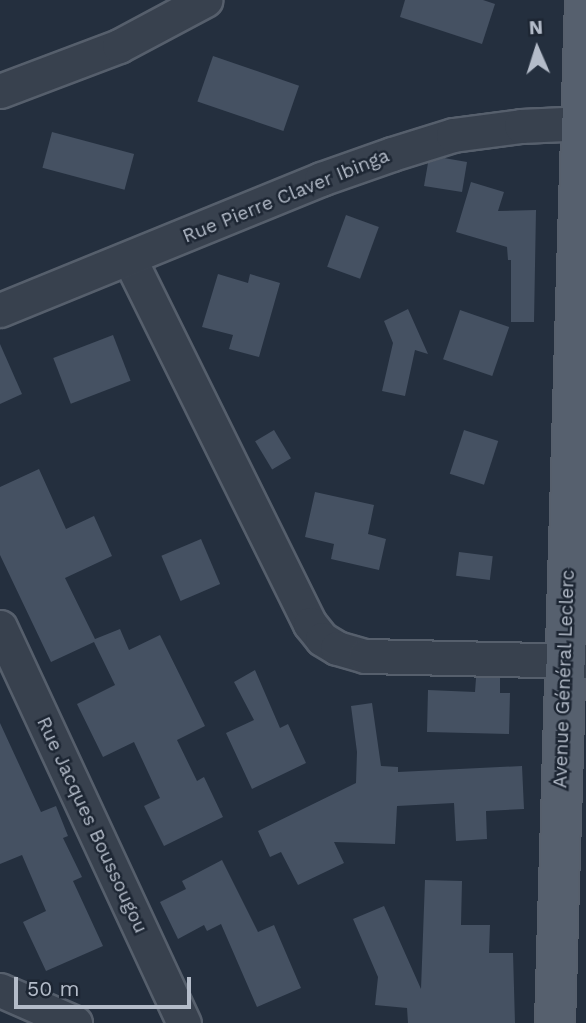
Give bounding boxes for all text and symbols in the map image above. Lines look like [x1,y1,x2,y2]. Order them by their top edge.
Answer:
north arrow [502,14,572,84]
text: N [528,16,544,39]
street label: Rue Pierre Claver Ibinga [179,144,393,248]
street label: Avenue Général Leclerc [549,569,579,789]
street label: Rue Jacques Boussougou [32,713,152,937]
scale bar [18,964,194,1008]
text: 50 m [27,976,79,1001]

